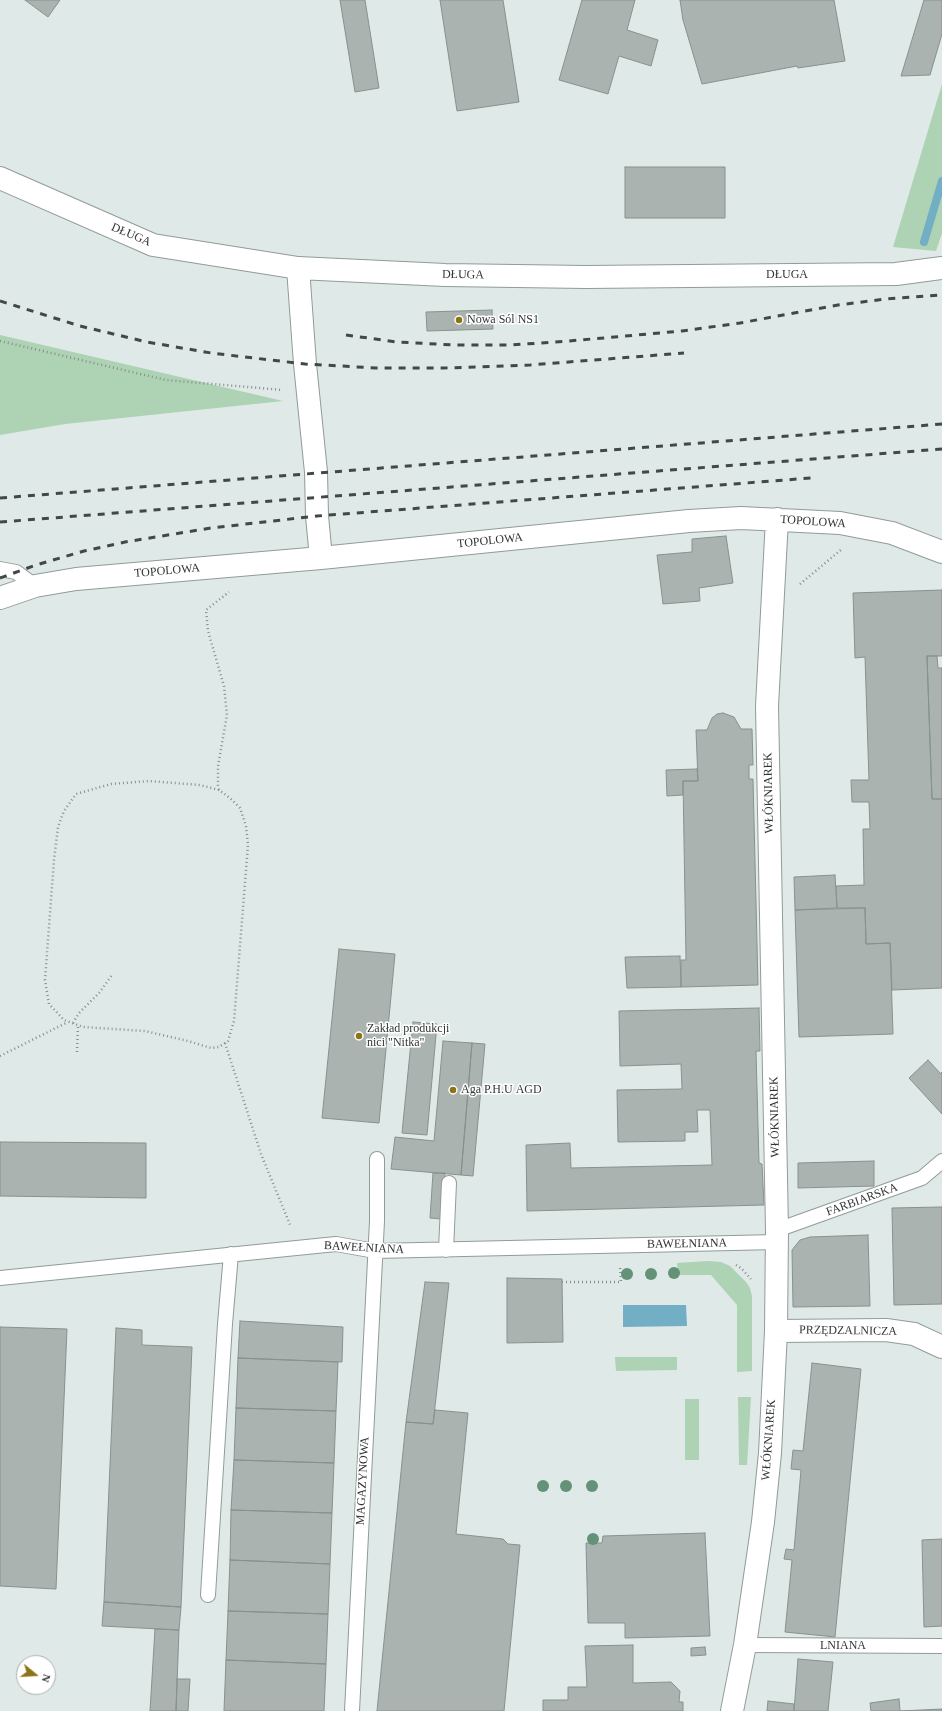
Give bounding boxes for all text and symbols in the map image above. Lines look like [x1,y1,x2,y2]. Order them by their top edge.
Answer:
street label: DŁUGA [109,220,153,250]
street label: DŁUGA [442,267,484,283]
street label: DŁUGA [766,268,808,282]
place label: Nowa Sól NS1 [467,313,539,327]
marker: Nowa Sól NS1 [454,315,464,325]
street label: TOPOLOWA [780,513,846,531]
street label: TOPOLOWA [457,530,523,552]
street label: TOPOLOWA [134,561,200,581]
street label: WŁÓKNIAREK [761,752,777,834]
place label: Zakład produkcji nici "Nitka" [367,1022,449,1050]
marker: Zakład produkcji nici "Nitka" [354,1031,364,1041]
street label: WŁÓKNIAREK [767,1076,783,1158]
place label: Aga P.H.U AGD [461,1083,542,1097]
marker: Aga P.H.U AGD [448,1085,458,1095]
street label: FARBIARSKA [824,1180,900,1220]
street label: BAWEŁNIANA [647,1236,727,1252]
street label: BAWEŁNIANA [324,1239,404,1257]
street label: PRZĘDZALNICZA [799,1323,897,1339]
street label: WŁÓKNIAREK [759,1399,779,1481]
street label: MAGAZYNOWA [353,1436,373,1526]
street label: LNIANA [820,1639,866,1653]
north arrow [16,1655,56,1695]
text: N [40,1673,53,1684]

